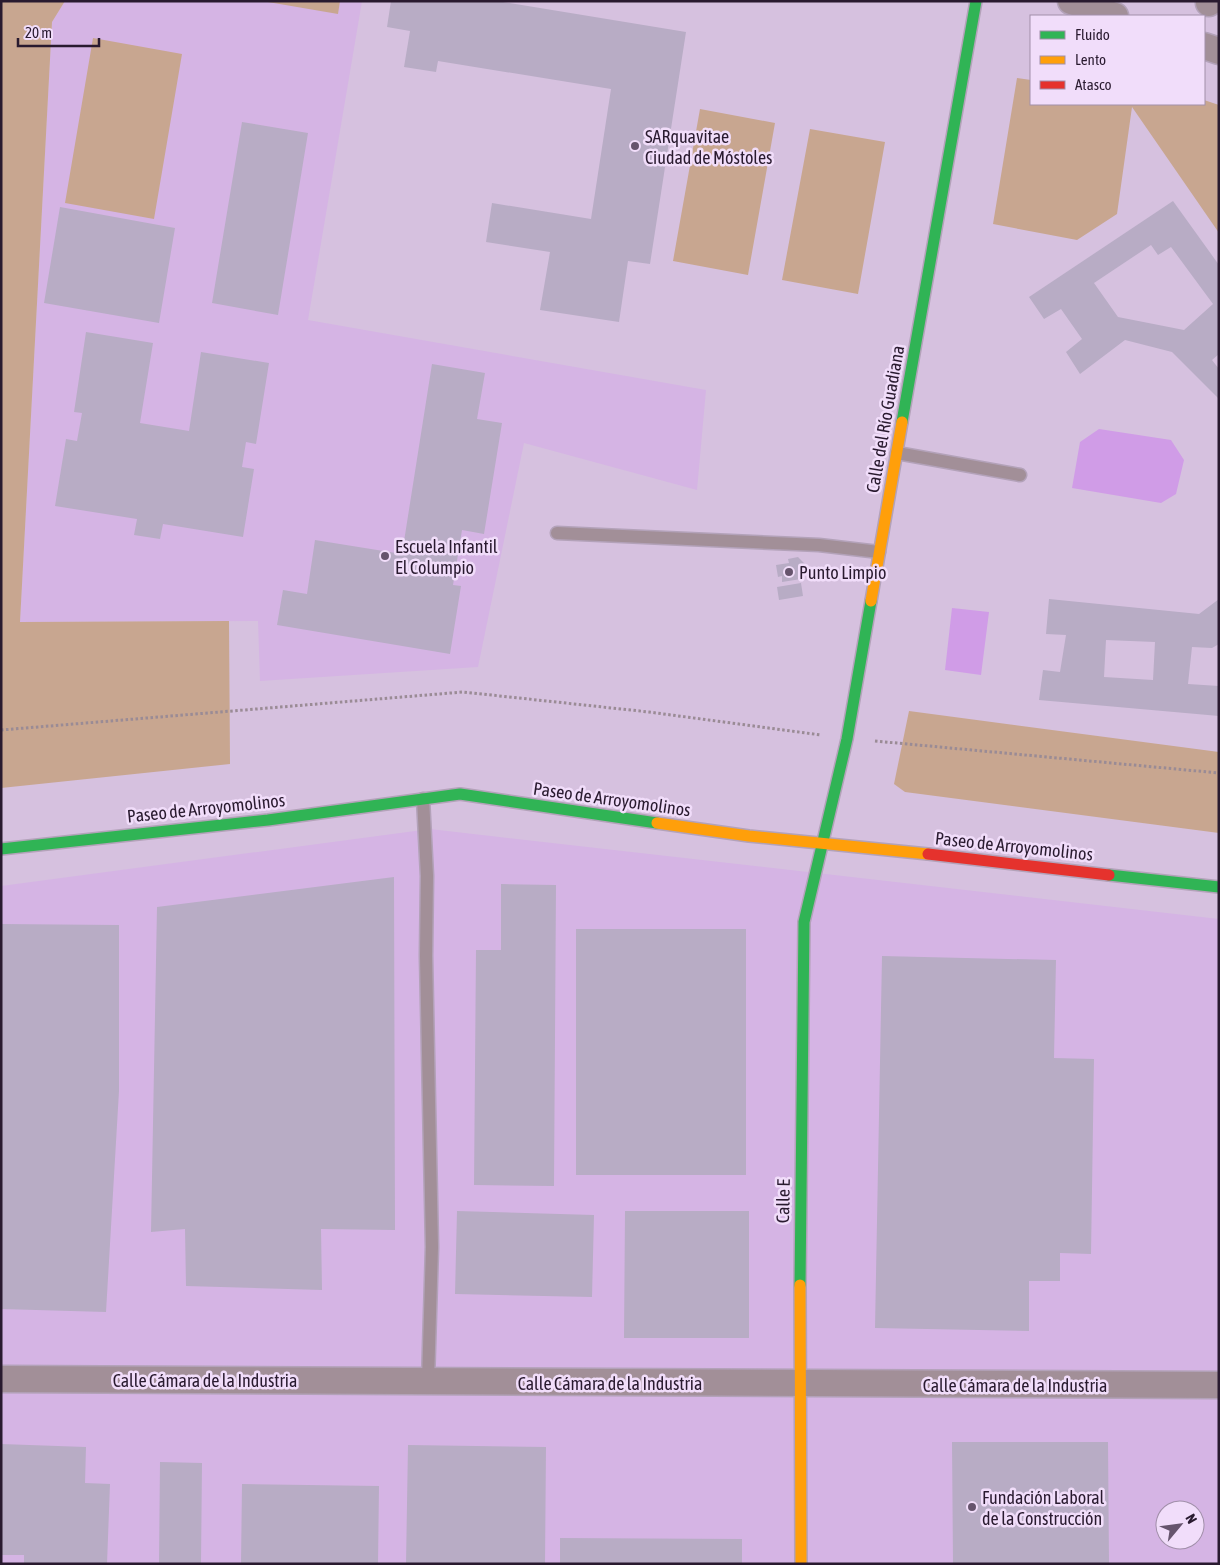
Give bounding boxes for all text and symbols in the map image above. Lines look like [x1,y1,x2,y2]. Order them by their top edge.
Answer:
scale bar [18,15,99,47]
legend [1030,15,1205,105]
text: 20 m [25,24,52,41]
text: Fluido [1075,26,1110,43]
text: Lento [1075,51,1106,68]
text: Atasco [1075,76,1112,93]
place label: SARquavitae Ciudad de Móstoles [645,126,772,168]
marker: SARquavitae Ciudad de Móstoles [629,140,641,152]
street label: Calle del Río Guadiana [862,344,908,494]
place label: Escuela Infantil El Columpio [395,536,498,578]
marker: Escuela Infantil El Columpio [379,550,391,562]
place label: Punto Limpio [799,562,886,583]
marker: Punto Limpio [783,566,795,578]
street label: Paseo de Arroyomolinos [532,778,692,820]
street label: Paseo de Arroyomolinos [126,789,286,827]
street label: Paseo de Arroyomolinos [934,827,1094,865]
street label: Calle E [772,1178,794,1223]
street label: Calle Cámara de la Industria [113,1370,297,1391]
street label: Calle Cámara de la Industria [518,1373,702,1394]
street label: Calle Cámara de la Industria [923,1375,1107,1396]
place label: Fundación Laboral de la Construcción [982,1487,1105,1529]
north arrow [1155,1500,1205,1550]
marker: Fundación Laboral de la Construcción [966,1501,978,1513]
text: N [1182,1511,1200,1526]

